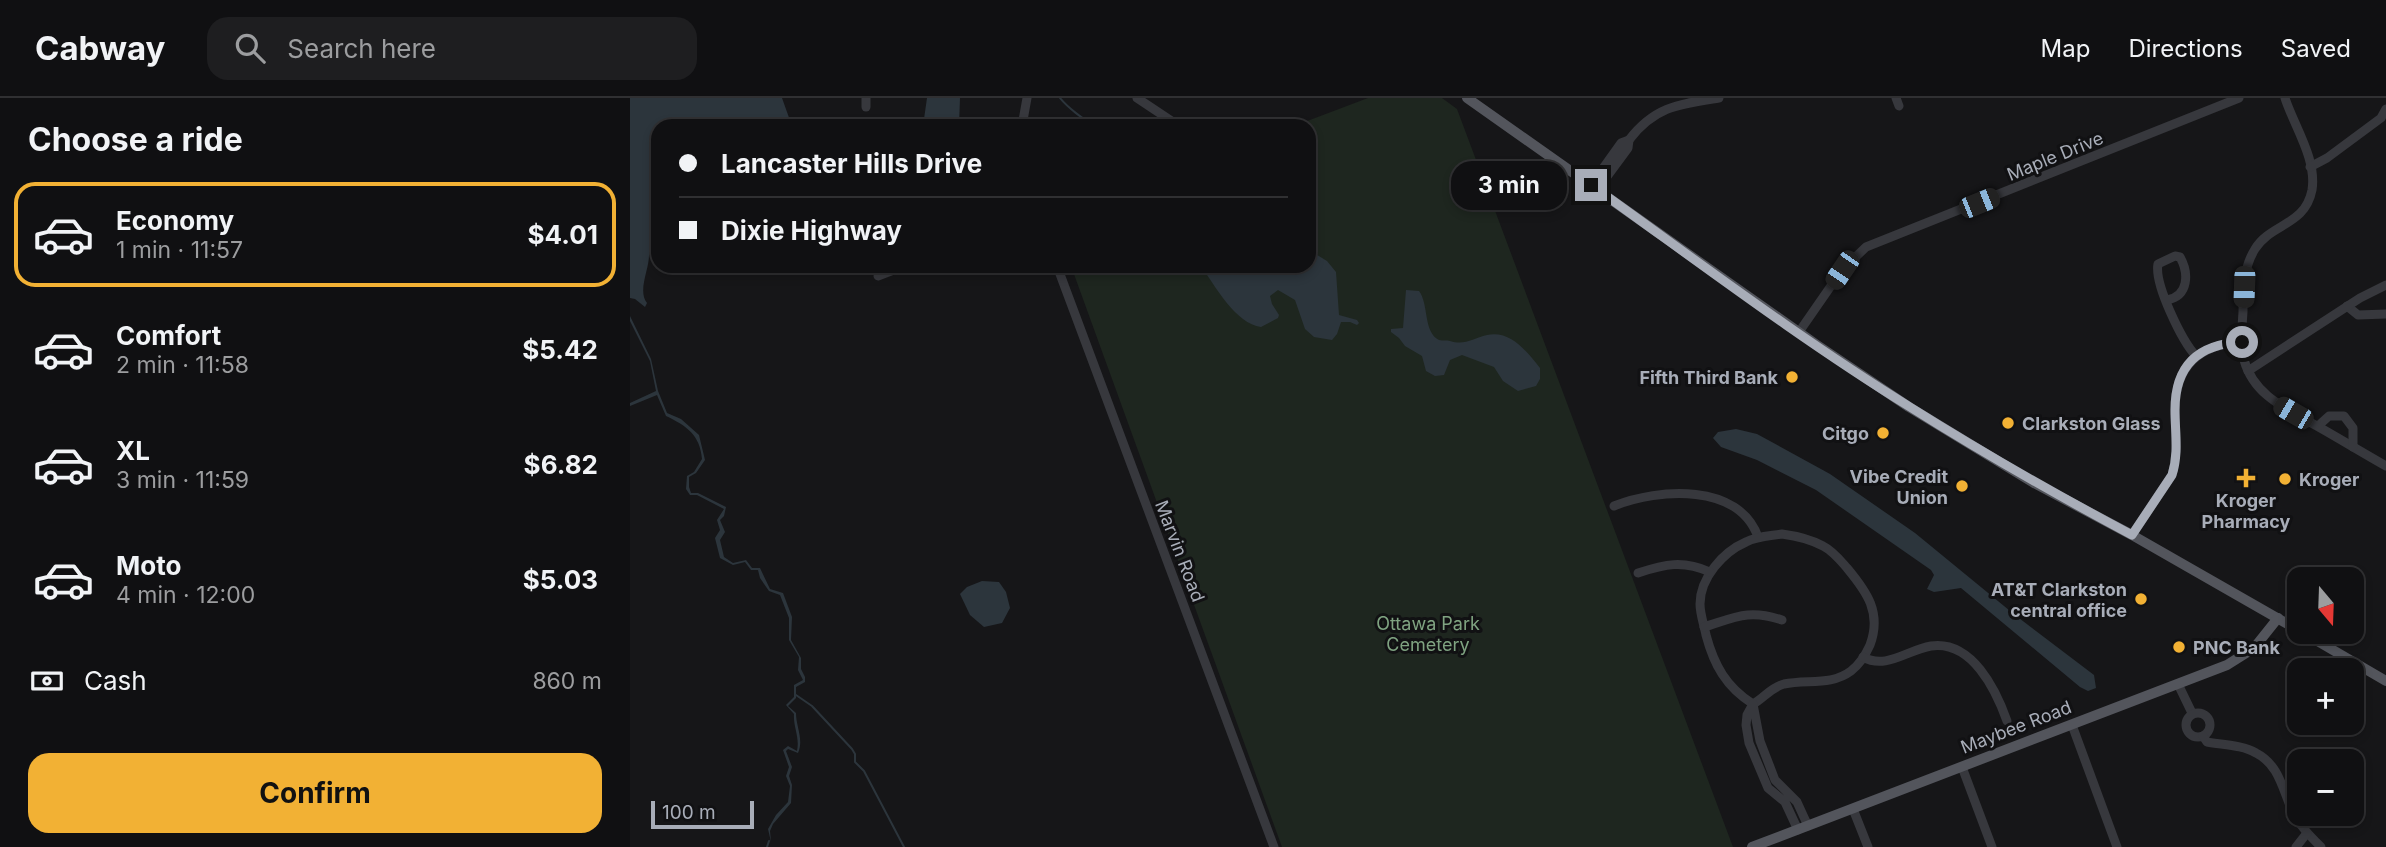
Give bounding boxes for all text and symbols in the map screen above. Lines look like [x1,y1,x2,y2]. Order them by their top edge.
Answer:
search box [207,17,697,80]
text: Cabway [35,28,165,68]
icon: search [231,29,269,67]
text: Search here [287,33,436,64]
text: Map [2041,34,2090,63]
text: Directions [2128,34,2243,63]
text: Saved [2281,34,2351,63]
text: Choose a ride [28,120,243,159]
street label: Maple Drive [2004,127,2106,185]
text: Lancaster Hills Drive [721,148,982,179]
callout: 3 min [1451,160,1566,210]
route end [1575,169,1607,201]
text: 3 min [1478,171,1540,199]
car [1956,185,2003,221]
icon: car [32,203,95,266]
text: Economy [116,205,234,236]
text: Dixie Highway [721,215,902,246]
text: $4.01 [528,219,598,250]
text: 1 min · 11:57 [116,236,243,264]
car [1822,247,1863,293]
car [2233,266,2256,308]
icon: car [32,318,95,381]
text: Comfort [116,320,221,351]
route start [2226,326,2258,358]
text: $5.42 [522,334,598,365]
text: 2 min · 11:58 [116,351,249,379]
place label: Fifth Third Bank [1639,367,1779,388]
marker: Fifth Third Bank [1784,369,1800,385]
car [2270,393,2317,433]
place label: Clarkston Glass [2022,413,2161,434]
marker: Clarkston Glass [2000,415,2016,431]
place label: Citgo [1822,423,1869,444]
marker: Citgo [1875,425,1891,441]
icon: car [32,433,95,496]
text: XL [116,435,150,466]
text: $6.82 [524,449,598,480]
text: 3 min · 11:59 [116,466,249,494]
place label: Vibe Credit Union [1850,466,1948,508]
place label: Kroger [2299,469,2359,490]
marker: Kroger Pharmacy [2238,470,2254,486]
marker: Kroger [2277,471,2293,487]
marker: Vibe Credit Union [1954,478,1970,494]
place label: Kroger Pharmacy [2202,490,2291,532]
street label: Marvin Road [1151,497,1209,605]
icon: car [32,548,95,611]
text: Moto [116,550,181,581]
text: $5.03 [523,564,598,595]
north arrow [2287,567,2364,644]
map controls [2287,567,2364,826]
place label: AT&T Clarkston central office [1991,579,2127,621]
text: 4 min · 12:00 [116,581,255,609]
marker: AT&T Clarkston central office [2133,591,2149,607]
park label: Ottawa Park Cemetery [1376,613,1480,655]
place label: PNC Bank [2193,637,2281,658]
marker: PNC Bank [2171,639,2187,655]
button: + [2287,658,2364,735]
icon: cash [28,662,66,700]
text: Cash [84,665,147,696]
text: 860 m [532,667,602,695]
street label: Maybee Road [1958,696,2074,758]
button: − [2287,749,2364,826]
button: Confirm [28,753,602,833]
scale bar [651,798,754,830]
text: 100 m [662,801,716,824]

